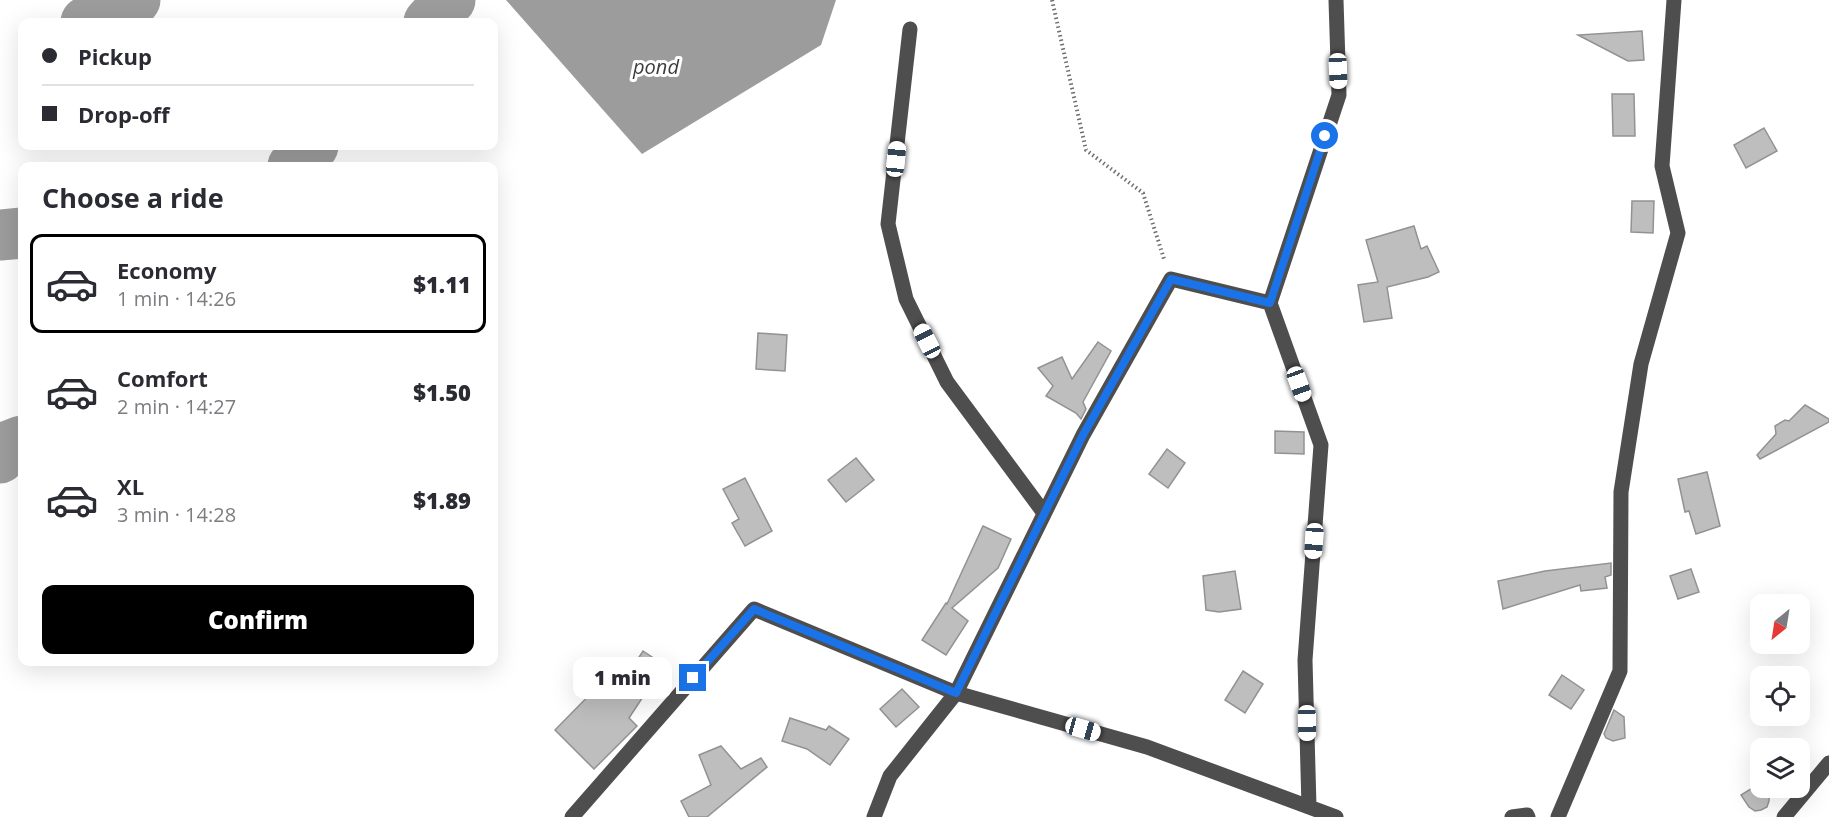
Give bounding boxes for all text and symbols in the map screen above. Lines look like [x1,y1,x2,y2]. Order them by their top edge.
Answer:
text: Pickup [78,41,152,71]
water label: pond [632,53,679,80]
car [1328,53,1348,89]
text: Drop-off [78,99,170,129]
route start [1311,122,1338,149]
car [885,140,907,178]
text: Choose a ride [42,179,224,216]
text: Economy [117,255,216,285]
icon: car [45,257,99,311]
text: $1.11 [413,269,471,299]
text: 1 min · 14:26 [117,285,236,312]
car [911,321,943,361]
text: Comfort [117,363,208,393]
car [1284,364,1314,404]
icon: car [45,365,99,419]
text: $1.50 [413,377,471,407]
text: 2 min · 14:27 [117,393,236,420]
text: XL [117,471,144,501]
icon: car [45,473,99,527]
text: $1.89 [413,485,471,515]
text: 3 min · 14:28 [117,501,236,528]
car [1304,522,1324,560]
button: Confirm [42,585,474,654]
north arrow [1750,594,1810,654]
map controls [1750,594,1810,798]
callout: 1 min [573,657,672,699]
text: 1 min [594,664,651,691]
route end [679,664,706,691]
button: locate [1750,666,1810,726]
car [1298,705,1316,741]
car [1063,715,1103,743]
button: layers [1750,738,1810,798]

